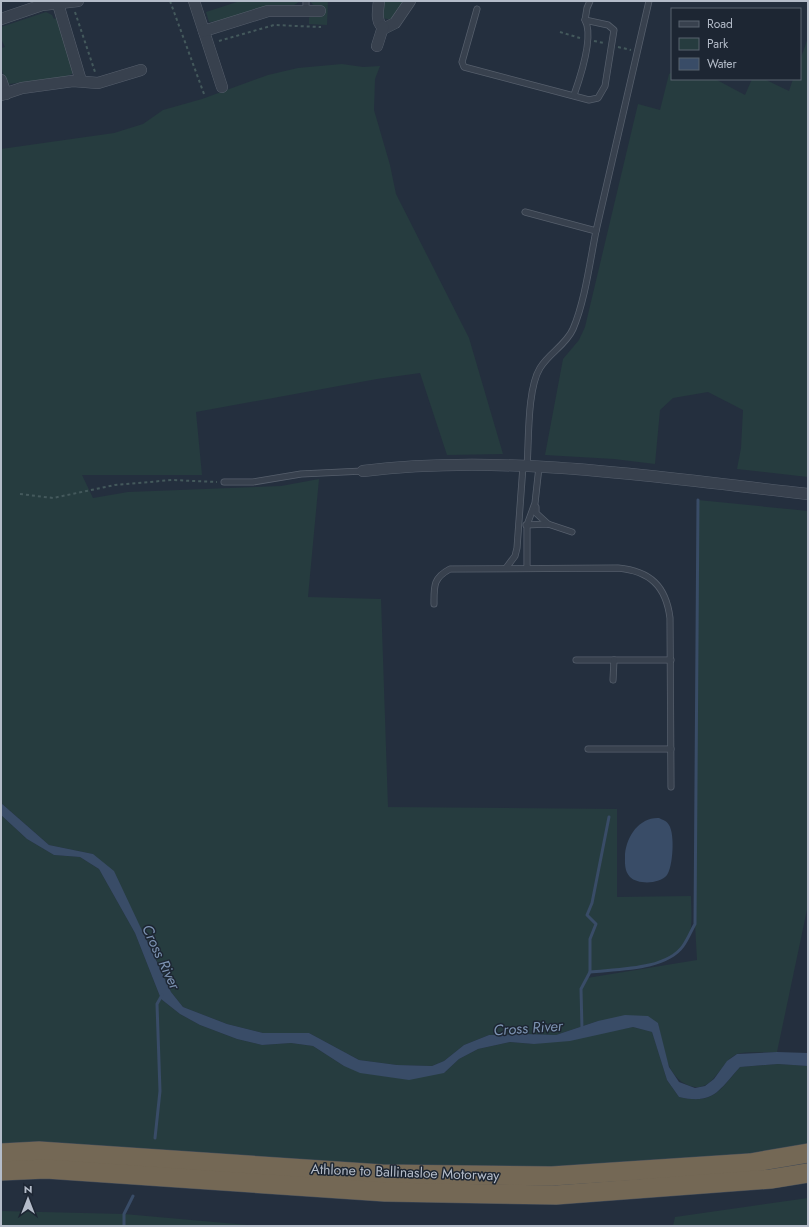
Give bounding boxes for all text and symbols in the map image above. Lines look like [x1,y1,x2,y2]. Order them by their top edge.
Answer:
legend [671,8,801,80]
text: Road [707,15,733,33]
text: Park [707,35,729,53]
text: Water [707,55,738,73]
water label: Cross River [136,921,186,994]
water label: Cross River [493,1015,564,1041]
street label: Athlone to Ballinasloe Motorway [310,1159,501,1185]
north arrow [8,1179,48,1219]
text: N [24,1181,32,1197]

